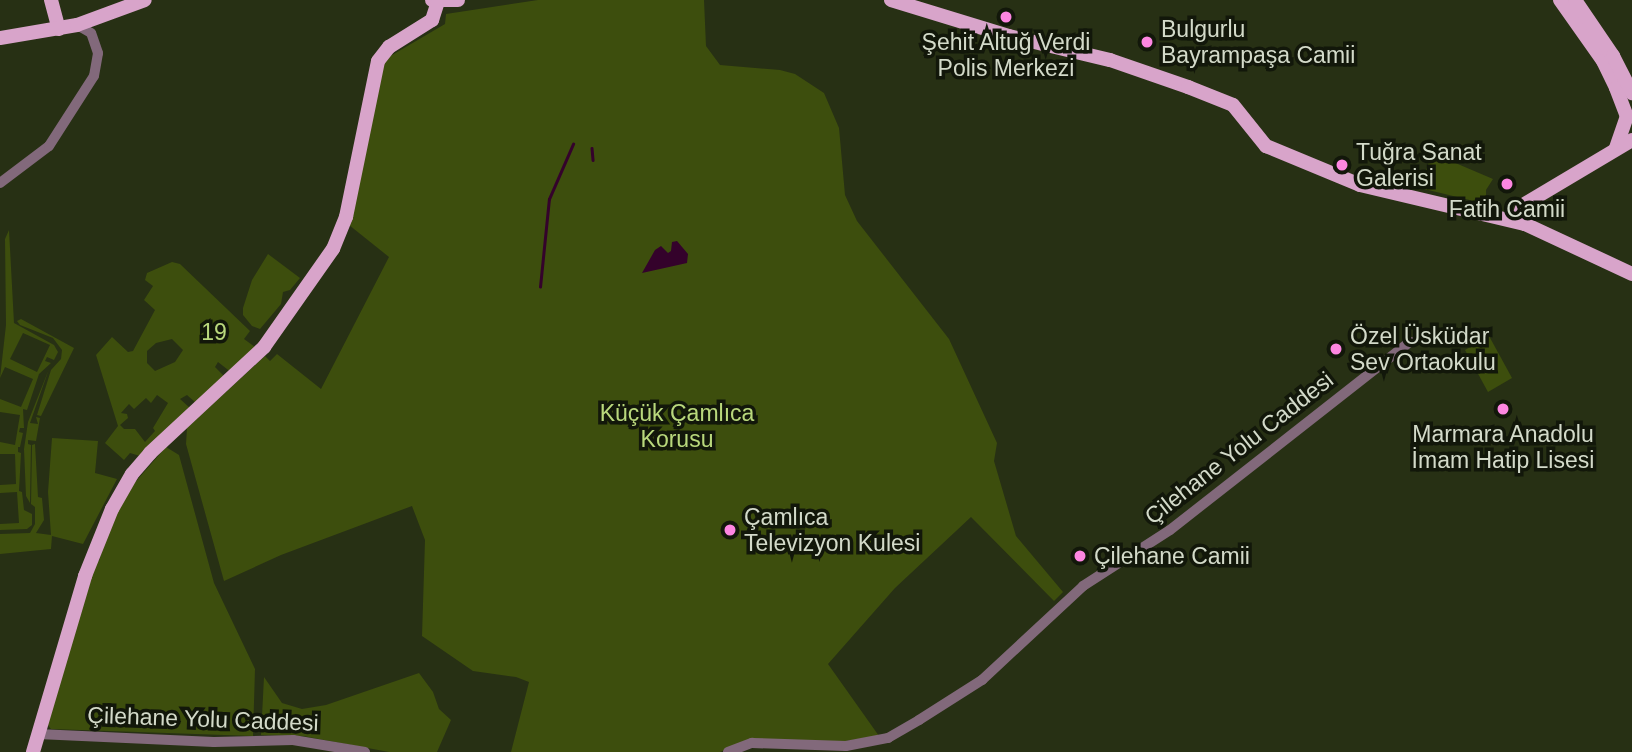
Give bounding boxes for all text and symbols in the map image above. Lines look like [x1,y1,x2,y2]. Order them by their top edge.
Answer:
marker: Şehit Altuğ Verdi Polis Merkezi [998,9,1014,25]
place label: Bulgurlu Bayrampaşa Camii [1161,15,1355,69]
place label: Şehit Altuğ Verdi Polis Merkezi [921,28,1091,82]
marker: Bulgurlu Bayrampaşa Camii [1139,34,1155,50]
place label: Tuğra Sanat Galerisi [1356,138,1482,192]
marker: Tuğra Sanat Galerisi [1334,157,1350,173]
marker: Fatih Camii [1499,176,1515,192]
place label: Fatih Camii [1449,195,1565,223]
park label: 19 [201,318,227,346]
place label: Özel Üsküdar Sev Ortaokulu [1350,322,1496,376]
marker: Özel Üsküdar Sev Ortaokulu [1328,341,1344,357]
street label: Çilehane Yolu Caddesi [1139,366,1339,530]
park label: Küçük Çamlıca Korusu [600,399,754,453]
marker: Marmara Anadolu İmam Hatip Lisesi [1495,401,1511,417]
place label: Marmara Anadolu İmam Hatip Lisesi [1412,420,1594,474]
place label: Çamlıca Televizyon Kulesi [744,503,920,557]
marker: Çamlıca Televizyon Kulesi [722,522,738,538]
place label: Çilehane Camii [1094,542,1250,570]
marker: Çilehane Camii [1072,548,1088,564]
street label: Çilehane Yolu Caddesi [87,701,319,737]

